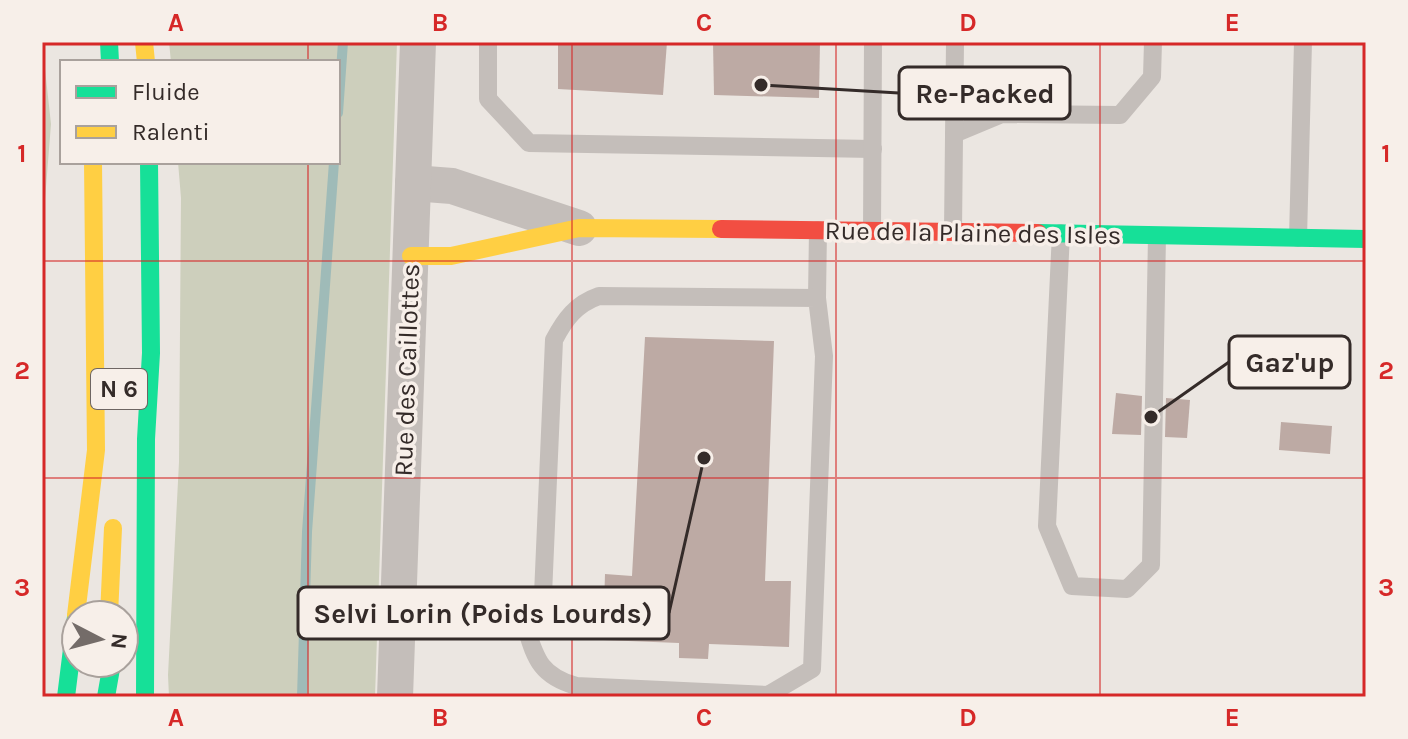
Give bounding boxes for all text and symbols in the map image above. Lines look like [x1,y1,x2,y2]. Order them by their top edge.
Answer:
text: A [168,7,184,38]
text: B [432,7,448,38]
text: C [696,7,712,38]
text: D [959,7,977,38]
text: E [1224,7,1240,38]
legend [60,60,340,164]
callout: Re-Packed [899,67,1070,119]
text: Re-Packed [915,77,1055,110]
text: Fluide [132,78,200,106]
text: Ralenti [132,118,210,146]
text: 1 [17,138,27,169]
text: 1 [1381,138,1391,169]
street label: Rue de la Plaine des Isles [824,215,1122,251]
street label: Rue des Caillottes [388,263,426,477]
callout: Gaz'up [1229,336,1350,388]
text: Gaz'up [1246,346,1334,379]
text: 2 [14,355,30,386]
text: 2 [1378,355,1394,386]
road number: N 6 [91,369,147,409]
text: 3 [14,572,30,603]
text: 3 [1378,572,1394,603]
callout: Selvi Lorin (Poids Lourds) [298,587,669,639]
text: Selvi Lorin (Poids Lourds) [313,597,653,630]
north arrow [60,599,140,679]
text: N [105,632,133,650]
text: A [168,702,184,733]
text: B [432,702,448,733]
text: C [696,702,712,733]
text: D [959,702,977,733]
text: E [1224,702,1240,733]

